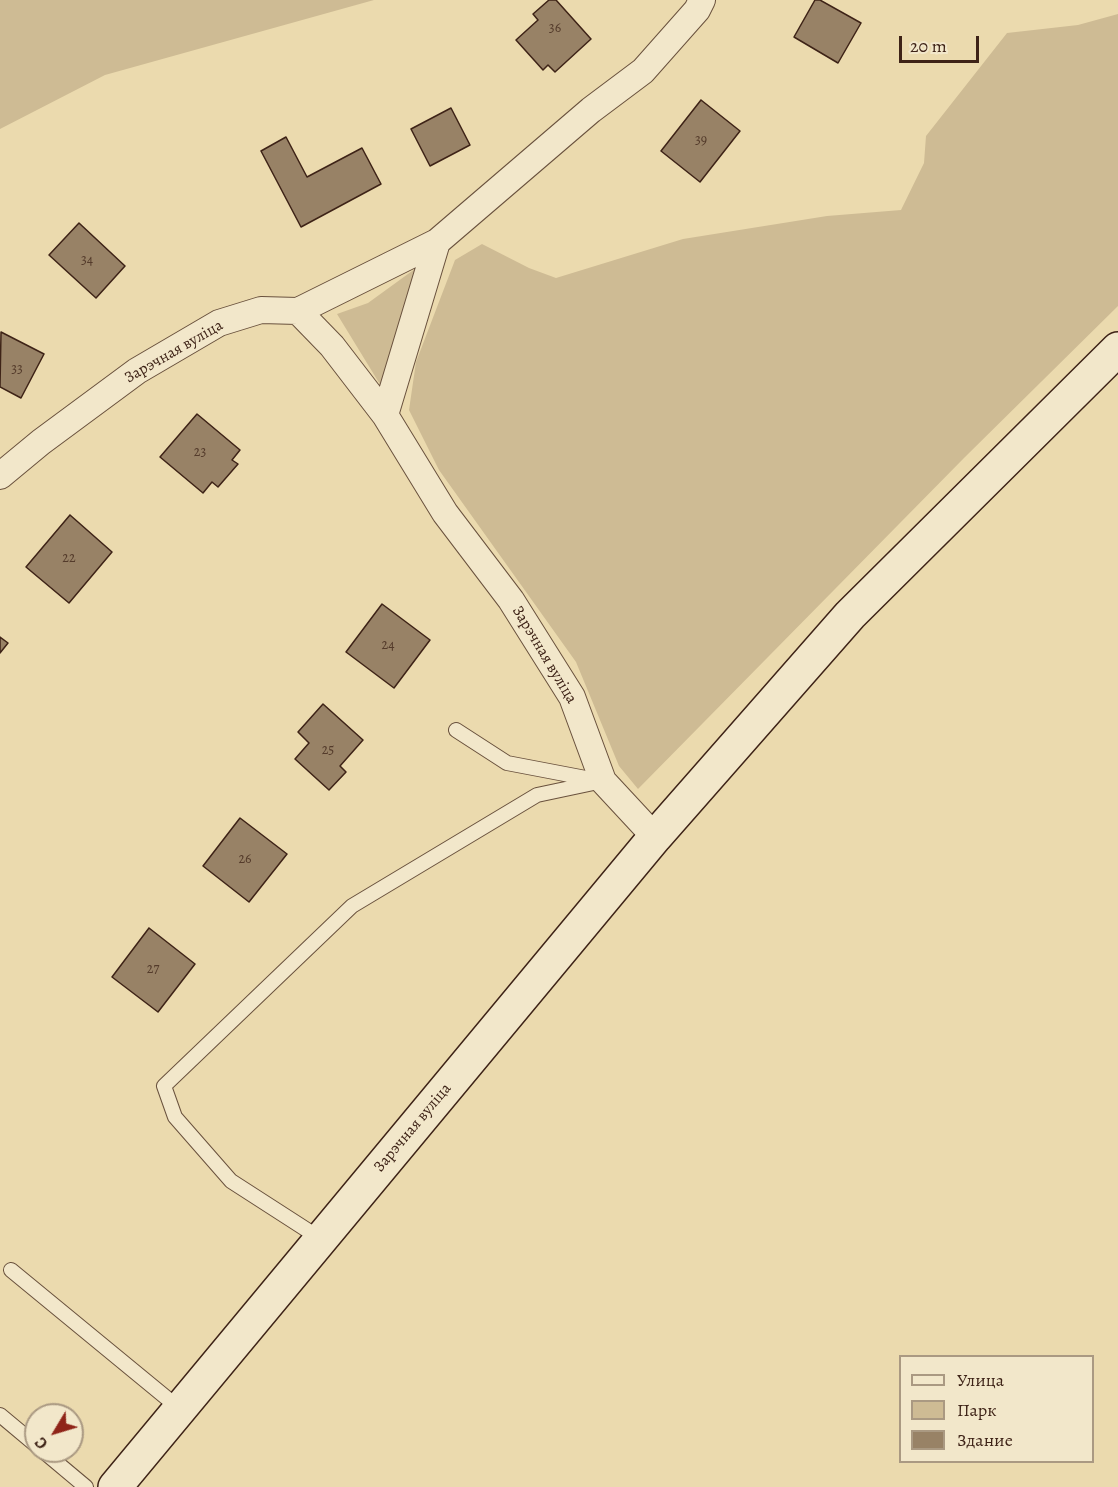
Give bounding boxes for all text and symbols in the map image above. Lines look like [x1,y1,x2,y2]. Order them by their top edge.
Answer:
house number: 36 [549,21,561,37]
scale bar [902,24,982,62]
text: 20 m [910,34,947,58]
house number: 39 [695,133,707,149]
house number: 34 [81,253,93,269]
street label: Зарэчная вуліца [121,316,227,388]
house number: 33 [11,362,23,378]
house number: 23 [194,445,206,461]
house number: 22 [62,551,76,567]
street label: Зарэчная вуліца [507,603,581,707]
house number: 24 [382,638,394,654]
house number: 25 [322,743,334,759]
house number: 26 [238,852,252,868]
house number: 27 [147,962,159,978]
street label: Зарэчная вуліца [370,1080,456,1176]
legend [899,1355,1094,1463]
text: Улица [957,1368,1004,1392]
text: Парк [957,1398,997,1422]
north arrow [24,1403,84,1463]
text: Здание [957,1428,1013,1452]
text: С [30,1432,53,1454]

